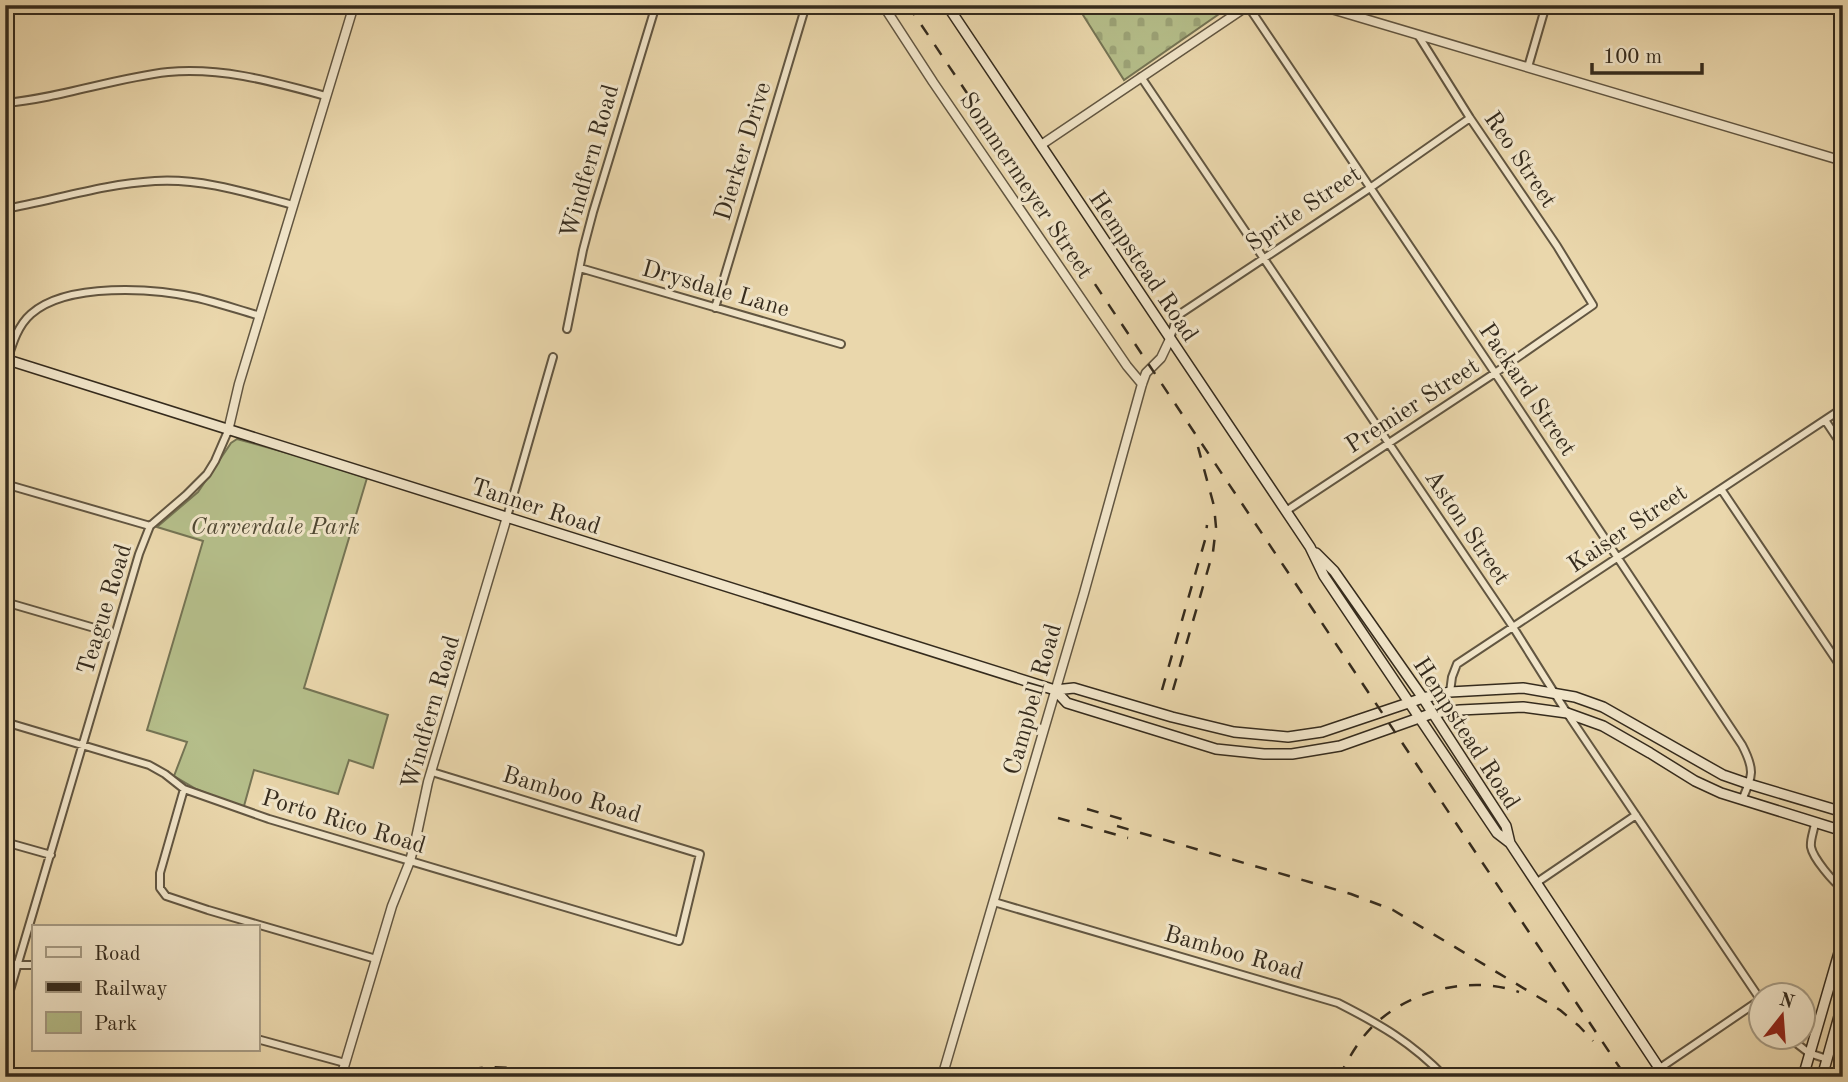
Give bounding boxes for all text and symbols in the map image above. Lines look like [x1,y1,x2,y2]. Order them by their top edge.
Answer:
scale bar [1592,32,1703,76]
text: 100 m [1603,47,1662,68]
street label: Dierker Drive [711,79,776,224]
street label: Windfern Road [558,82,624,241]
street label: Sommermeyer Street [954,89,1096,283]
street label: Reo Street [1479,108,1560,213]
street label: Sprite Street [1242,162,1366,257]
street label: Hempstead Road [1083,188,1201,347]
street label: Drysdale Lane [639,257,792,322]
street label: Packard Street [1473,319,1580,461]
street label: Premier Street [1342,355,1484,459]
street label: Aston Street [1419,467,1513,590]
street label: Tanner Road [468,476,603,540]
street label: Kaiser Street [1564,481,1692,578]
park label: Carverdale Park [190,516,360,540]
street label: Teague Road [75,541,137,678]
street label: Campbell Road [1001,621,1067,778]
street label: Windfern Road [399,633,465,792]
street label: Hempstead Road [1407,654,1523,814]
street label: Bamboo Road [499,763,644,828]
street label: Porto Rico Road [259,787,428,859]
street label: Bamboo Road [1161,923,1306,985]
legend [32,925,259,1050]
text: Road [94,944,141,965]
text: Railway [94,979,168,1000]
north arrow [1746,981,1816,1050]
text: N [1777,991,1796,1013]
text: Park [94,1014,137,1035]

